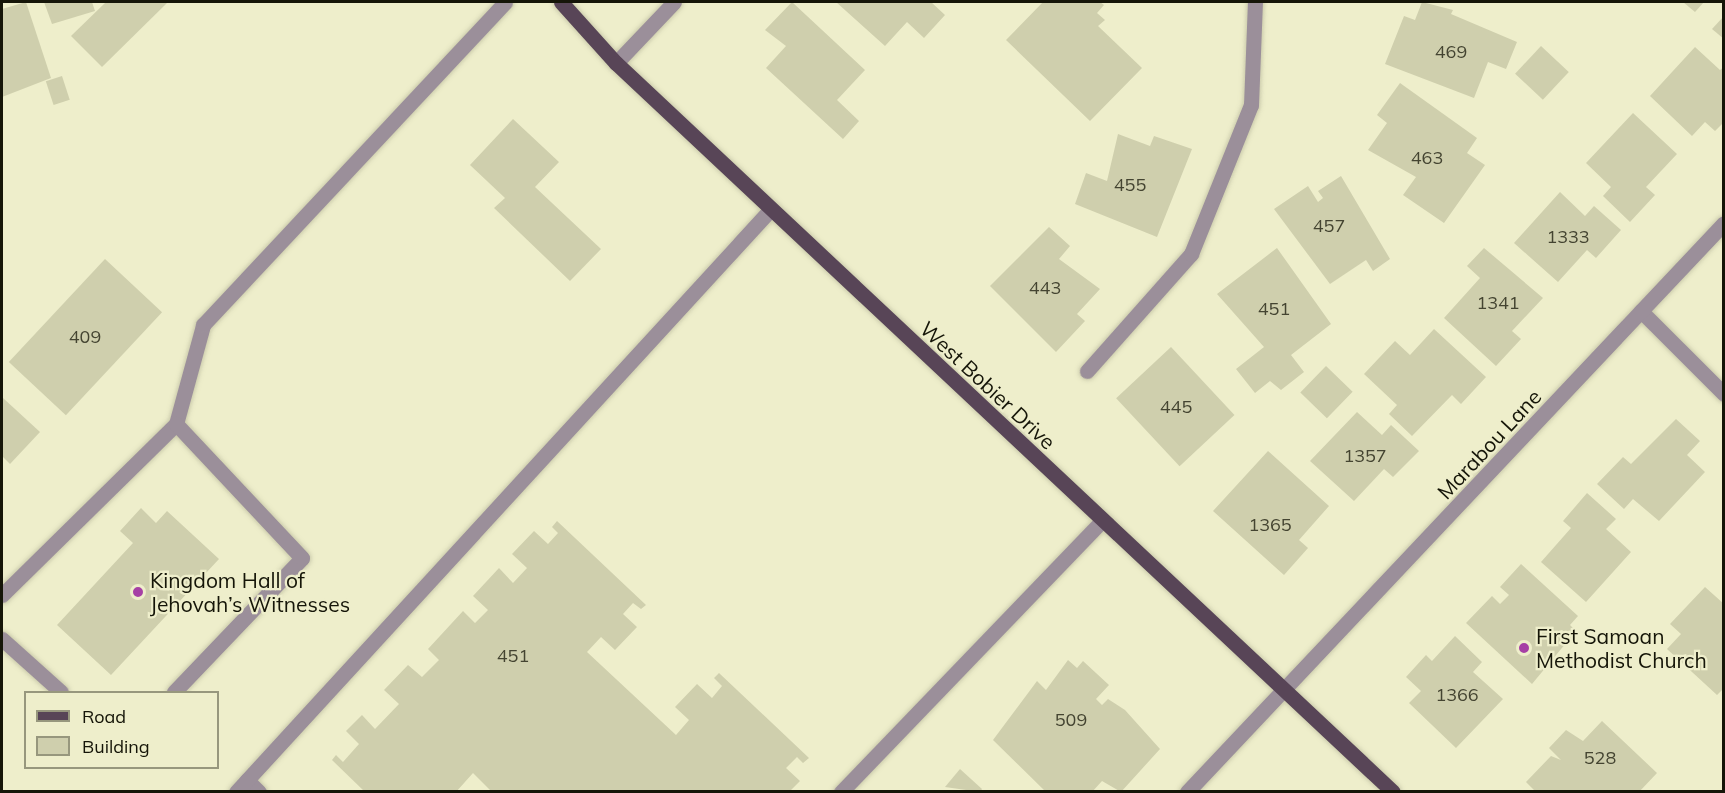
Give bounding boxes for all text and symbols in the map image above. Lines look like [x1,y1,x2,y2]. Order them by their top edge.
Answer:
house number: 469 [1435,41,1467,63]
house number: 463 [1411,147,1443,169]
house number: 455 [1114,174,1146,196]
house number: 457 [1313,215,1345,237]
house number: 1333 [1546,226,1590,248]
house number: 443 [1029,277,1061,299]
house number: 1341 [1476,292,1520,314]
house number: 451 [1258,298,1290,320]
street label: West Bobier Drive [915,316,1061,454]
house number: 409 [69,326,101,348]
street label: Marabou Lane [1432,384,1546,504]
house number: 445 [1160,396,1192,418]
house number: 1357 [1343,445,1387,467]
house number: 1365 [1248,514,1292,536]
place label: Kingdom Hall of Jehovah’s Witnesses [150,567,350,617]
marker: Kingdom Hall of Jehovah’s Witnesses [131,585,145,599]
place label: First Samoan Methodist Church [1536,623,1707,673]
marker: First Samoan Methodist Church [1517,641,1531,655]
house number: 451 [497,645,529,667]
house number: 1366 [1435,684,1479,706]
legend [24,691,219,769]
text: Road [82,705,126,728]
house number: 509 [1055,709,1087,731]
text: Building [82,735,150,758]
house number: 528 [1584,747,1616,769]

